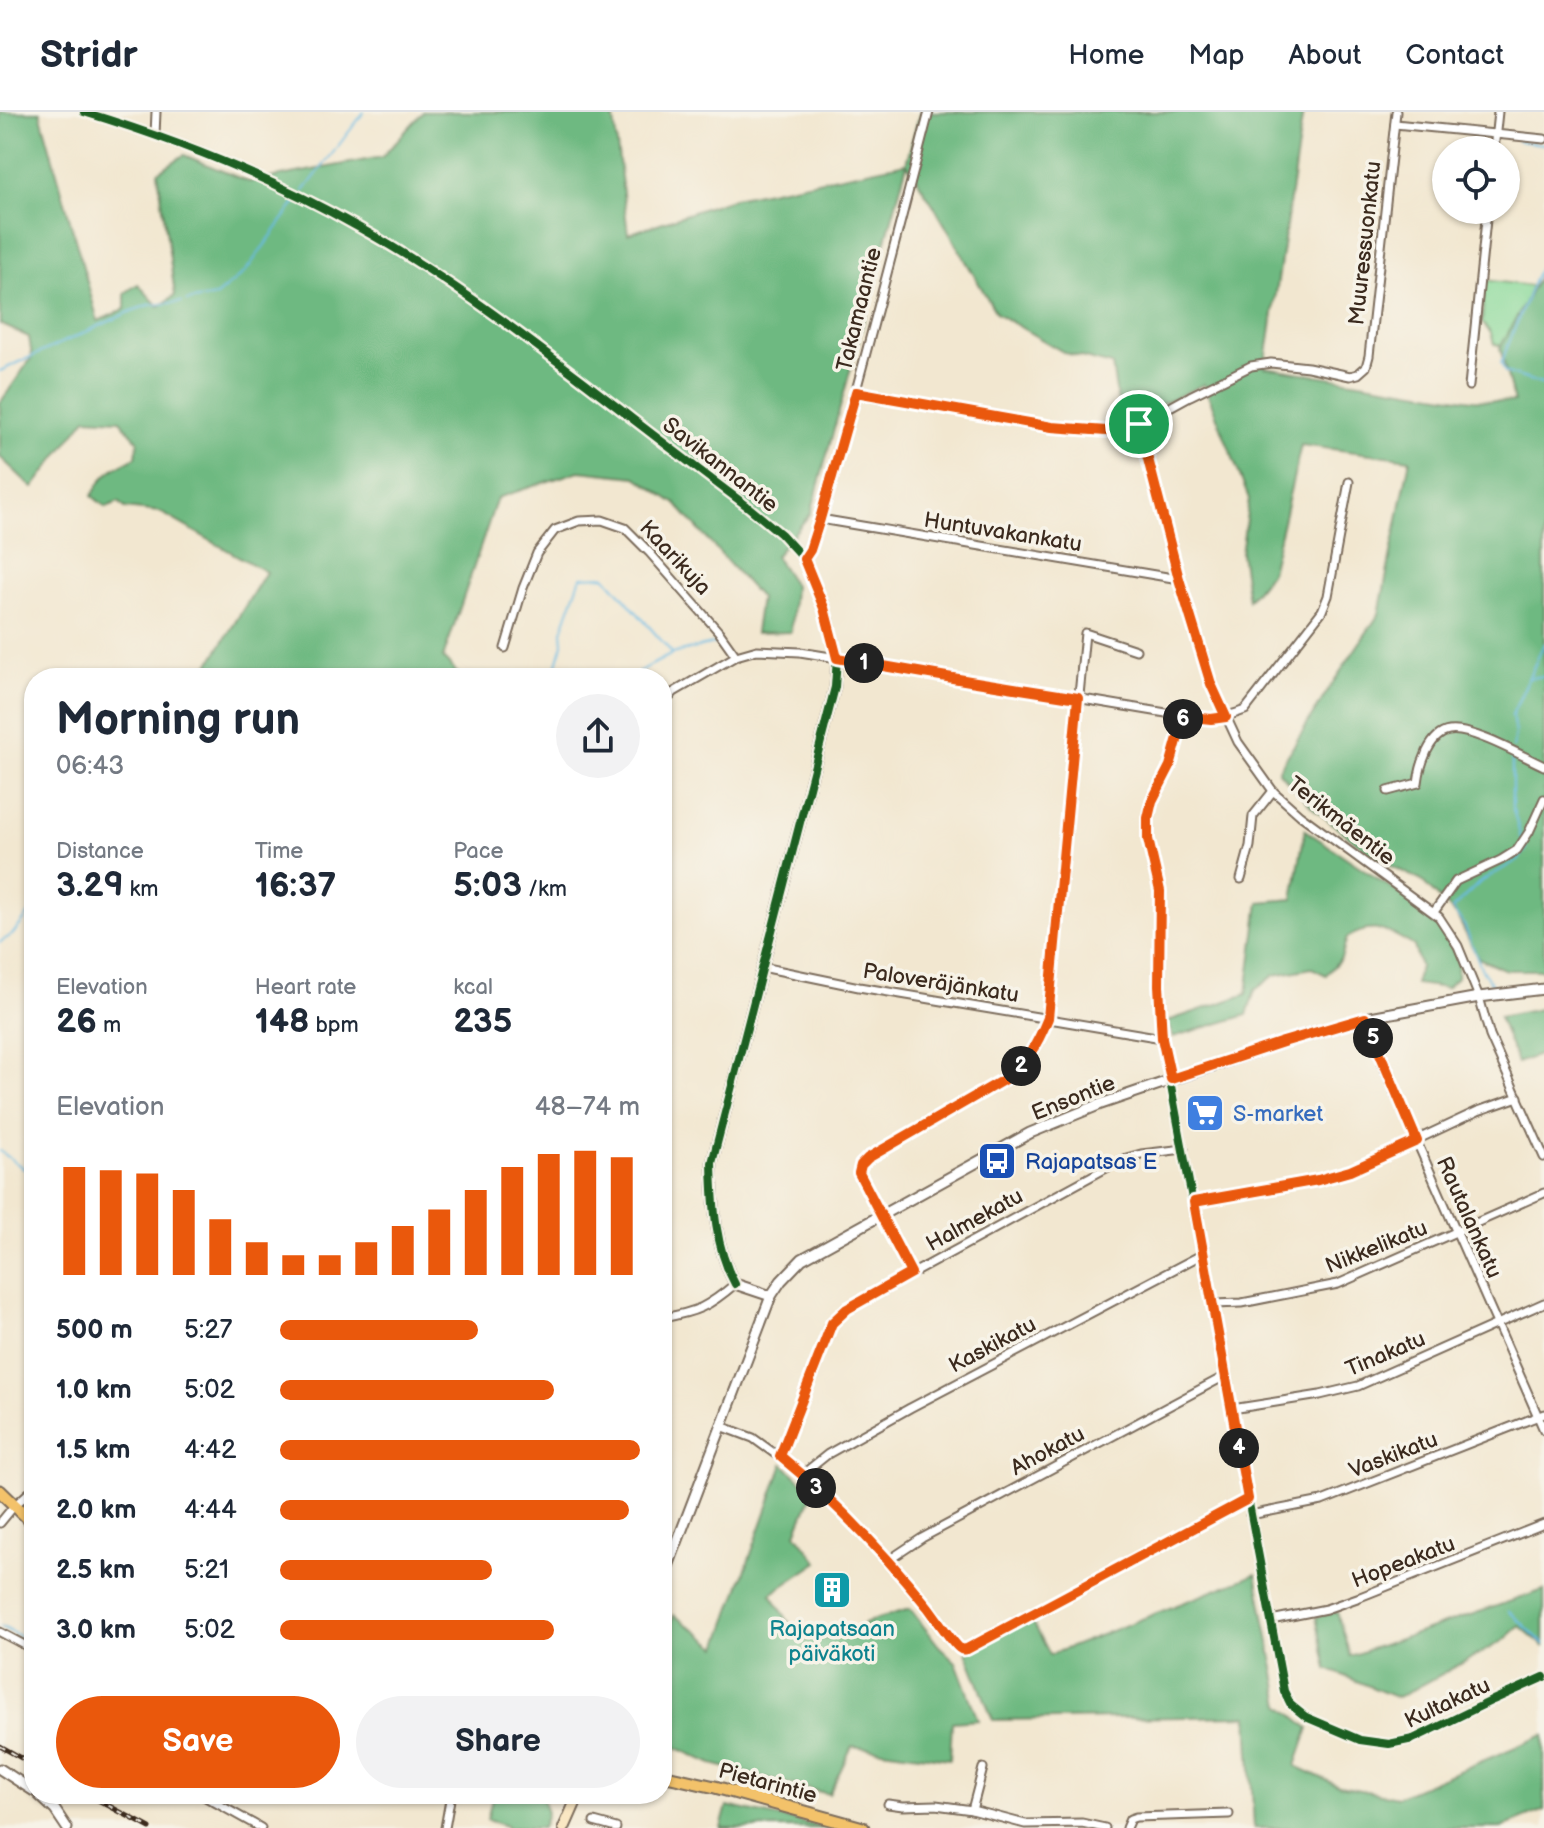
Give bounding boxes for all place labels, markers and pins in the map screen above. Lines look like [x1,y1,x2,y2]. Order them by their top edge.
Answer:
pin [1105,390,1173,458]
pin: 1 [844,643,884,683]
pin: 6 [1163,699,1203,739]
pin: 5 [1353,1018,1393,1058]
pin: 2 [1001,1046,1041,1086]
supermarket icon: S-market [1184,1092,1226,1134]
place label: S-market [1233,1101,1323,1128]
bus stop icon: Rajapatsas E [976,1140,1018,1182]
place label: Rajapatsas E [1025,1149,1157,1176]
pin: 4 [1219,1428,1259,1468]
pin: 3 [796,1468,836,1508]
building icon: Rajapatsaan päiväkoti [811,1569,853,1611]
place label: Rajapatsaan päiväkoti [769,1616,895,1668]

